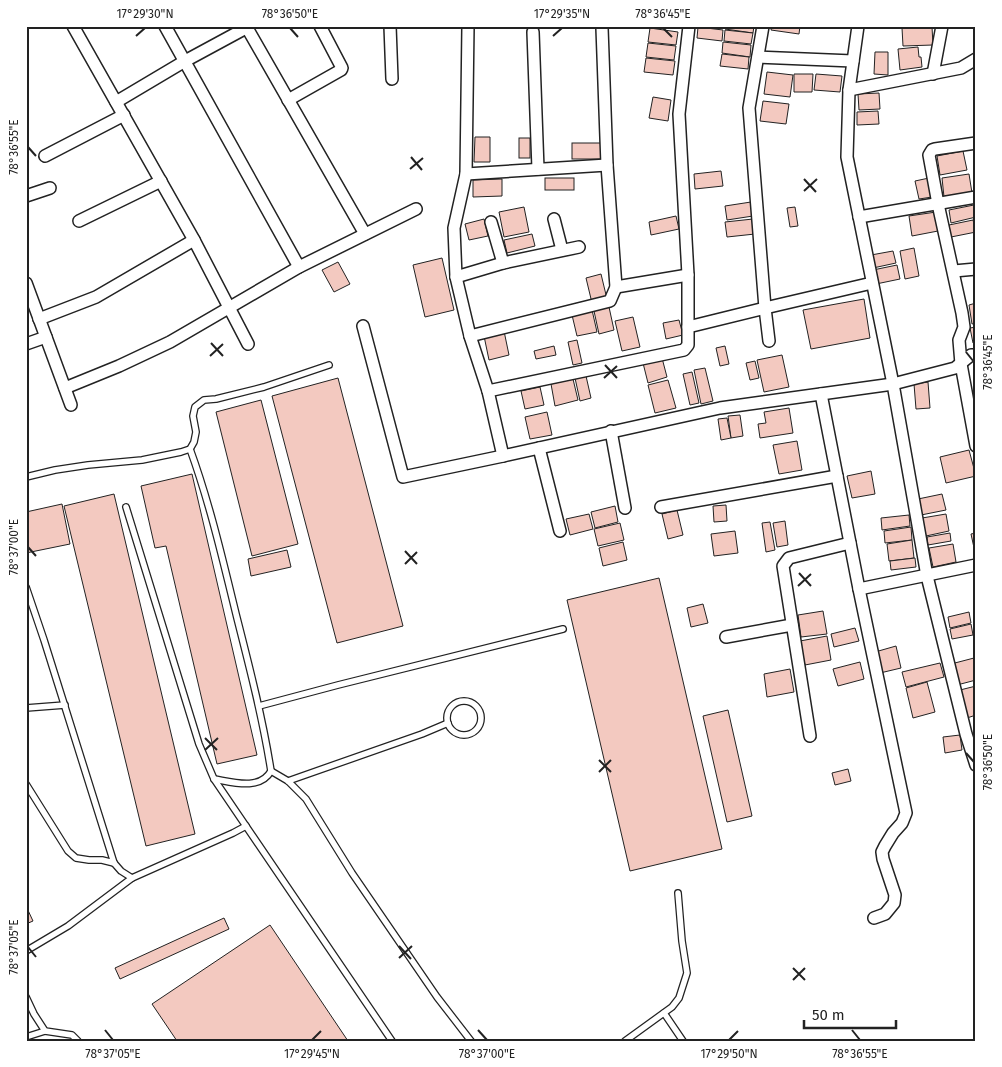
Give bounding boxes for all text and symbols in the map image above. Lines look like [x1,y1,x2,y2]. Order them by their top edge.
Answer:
text: 17°29'30"N [116,7,174,21]
text: 78°36'50"E [262,7,318,21]
text: 17°29'35"N [534,7,590,21]
text: 78°36'45"E [635,7,691,21]
text: 78°36'55"E [7,119,21,175]
text: 78°36'45"E [981,334,995,390]
text: 78°37'00"E [7,519,21,575]
text: 78°36'50"E [981,734,995,790]
text: 78°37'05"E [7,919,21,975]
scale bar [804,997,897,1029]
text: 50 m [812,1006,845,1024]
text: 78°37'05"E [85,1047,141,1061]
text: 17°29'45"N [284,1047,340,1061]
text: 78°37'00"E [459,1047,515,1061]
text: 17°29'50"N [700,1047,758,1061]
text: 78°36'55"E [832,1047,888,1061]

